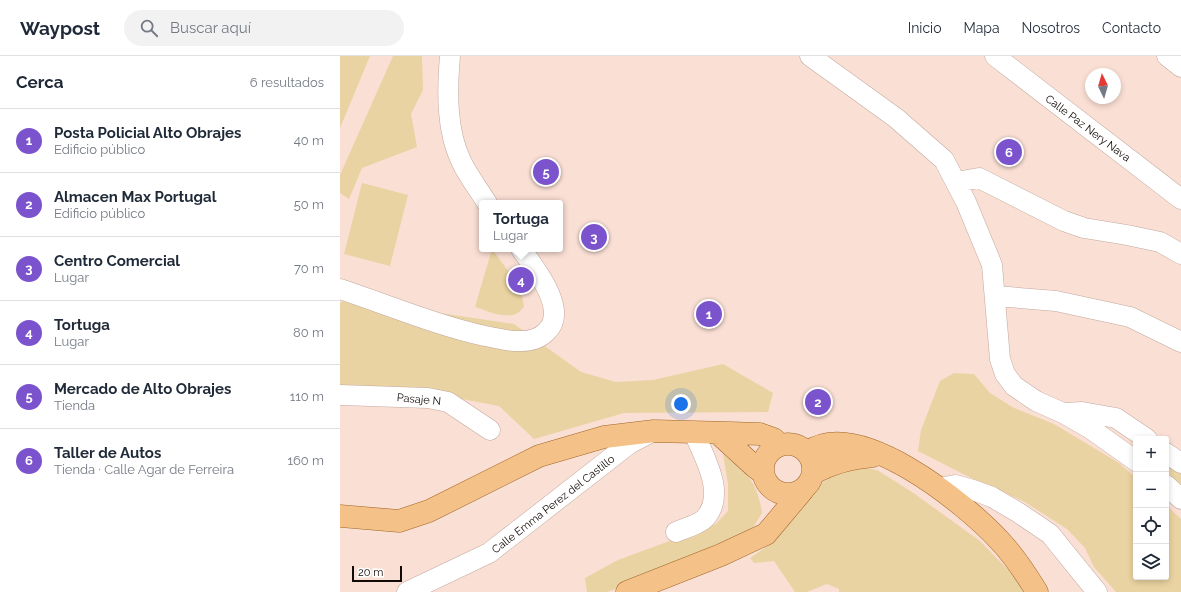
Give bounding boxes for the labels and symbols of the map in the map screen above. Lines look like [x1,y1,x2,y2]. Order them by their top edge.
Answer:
north arrow [1085,68,1121,104]
street label: Calle Paz Nery Nava [1043,92,1133,165]
pin: 6 [996,137,1022,167]
pin: 5 [533,157,559,187]
pin: 3 [581,222,607,252]
pin: 4 [508,265,534,295]
pin: 1 [696,299,722,329]
pin: 2 [805,387,831,417]
street label: Pasaje N [396,391,442,408]
your location [671,394,691,414]
street label: Calle Emma Perez del Castillo [489,452,618,556]
scale bar [352,564,402,583]

